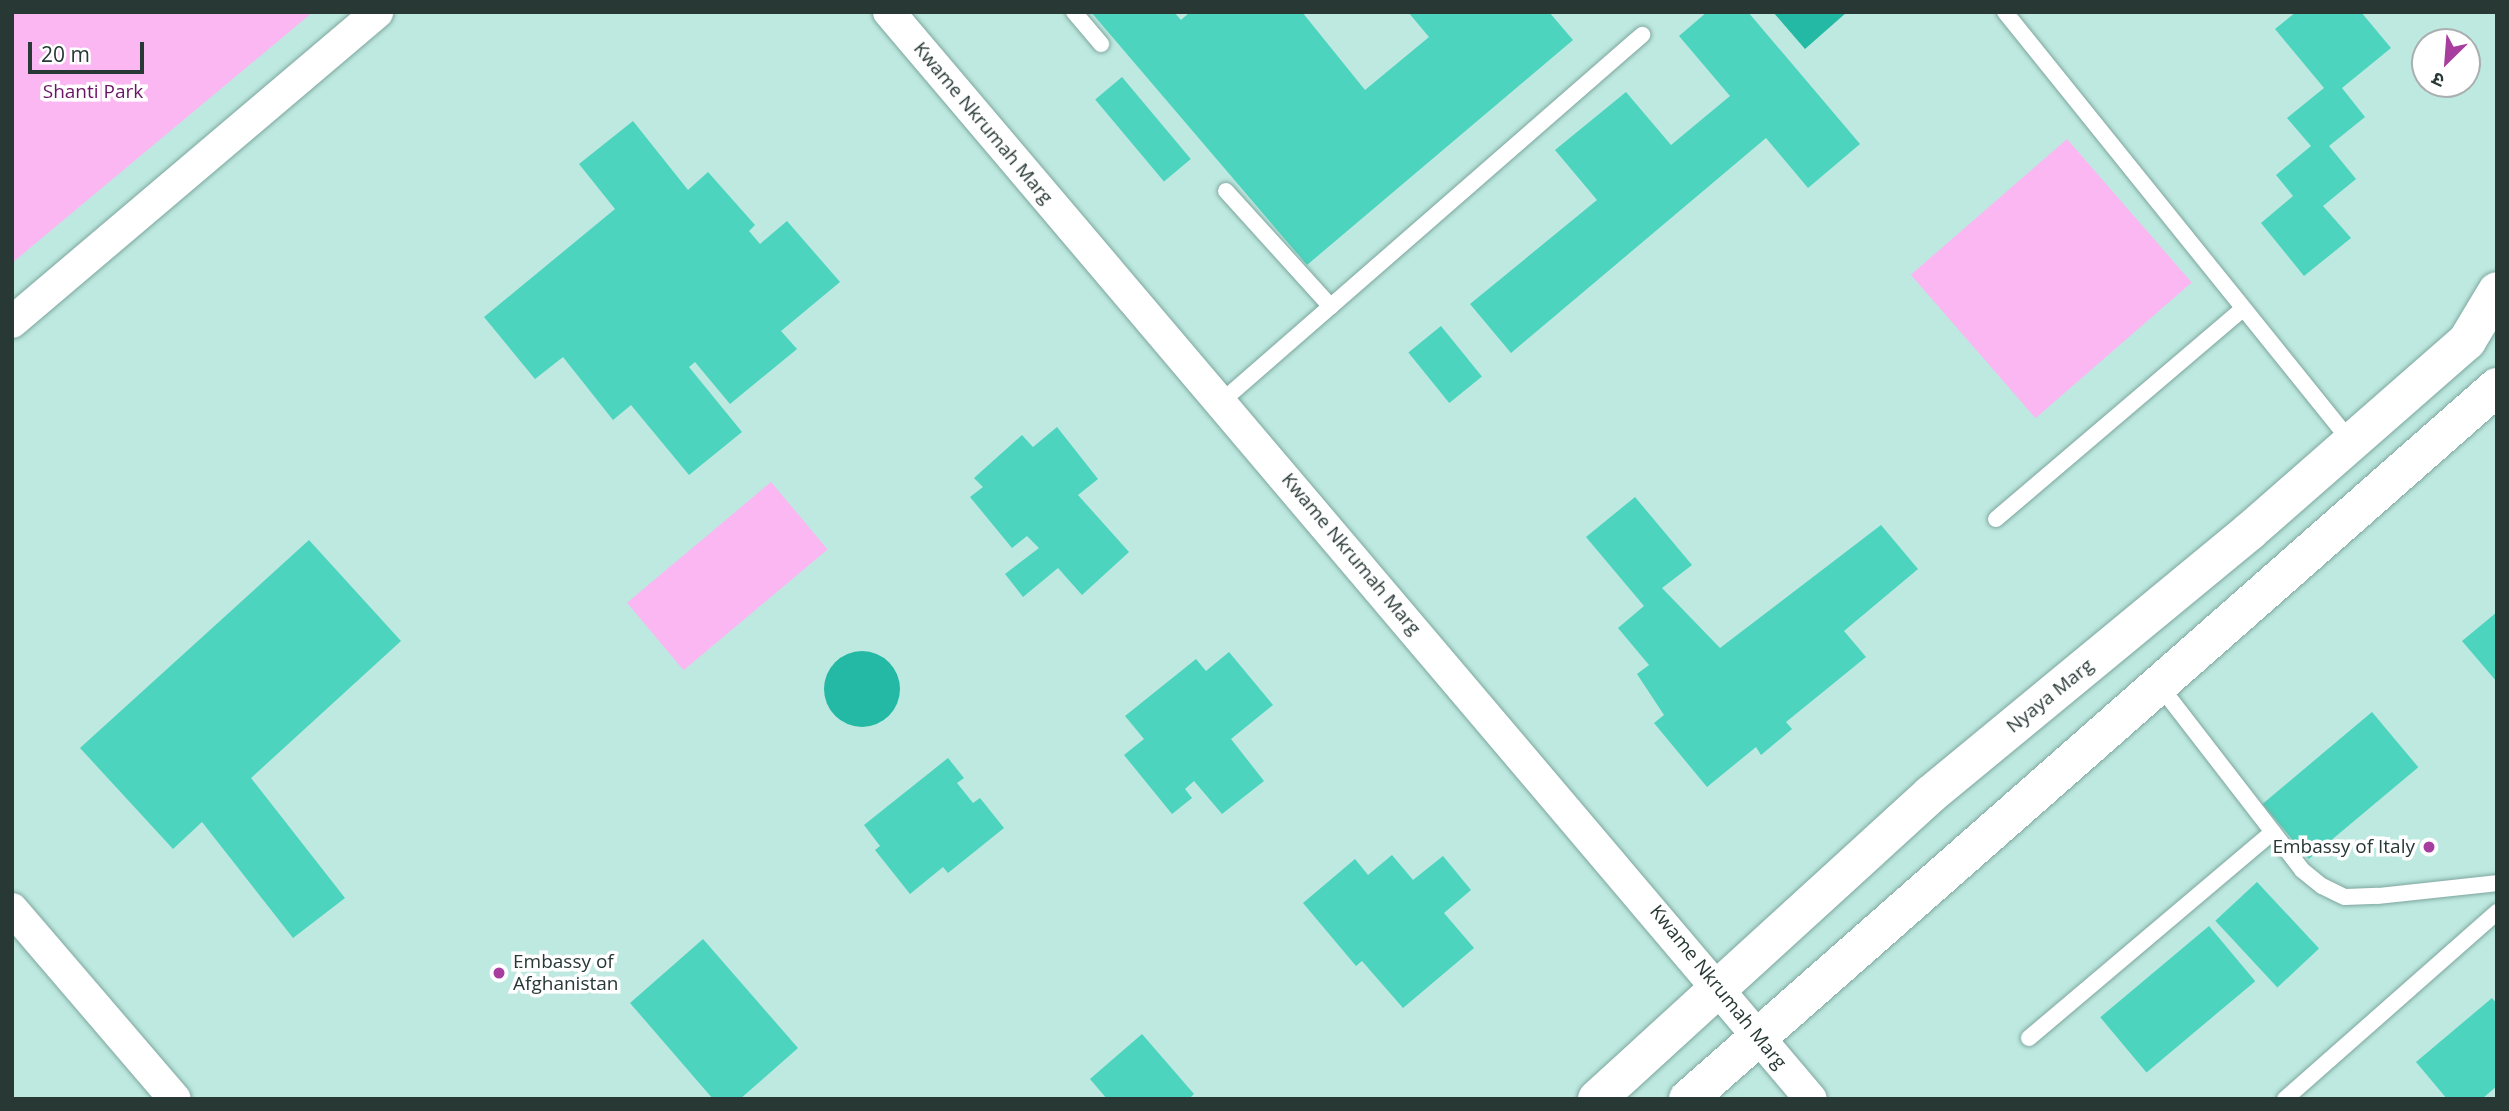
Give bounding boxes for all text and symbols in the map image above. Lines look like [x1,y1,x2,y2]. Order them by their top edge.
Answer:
scale bar [32,28,147,72]
north arrow [2411,28,2481,98]
street label: Kwame Nkrumah Marg [909,37,1057,209]
text: 20 m [41,40,90,68]
text: उ [2427,66,2449,94]
park label: Shanti Park [43,81,143,103]
street label: Kwame Nkrumah Marg [1277,468,1425,640]
street label: Nyaya Marg [2002,654,2098,738]
place label: Embassy of Italy [2272,836,2415,858]
marker: Embassy of Italy [2421,839,2437,855]
street label: Kwame Nkrumah Marg [1645,900,1791,1074]
place label: Embassy of Afghanistan [513,951,618,995]
marker: Embassy of Afghanistan [491,965,507,981]

